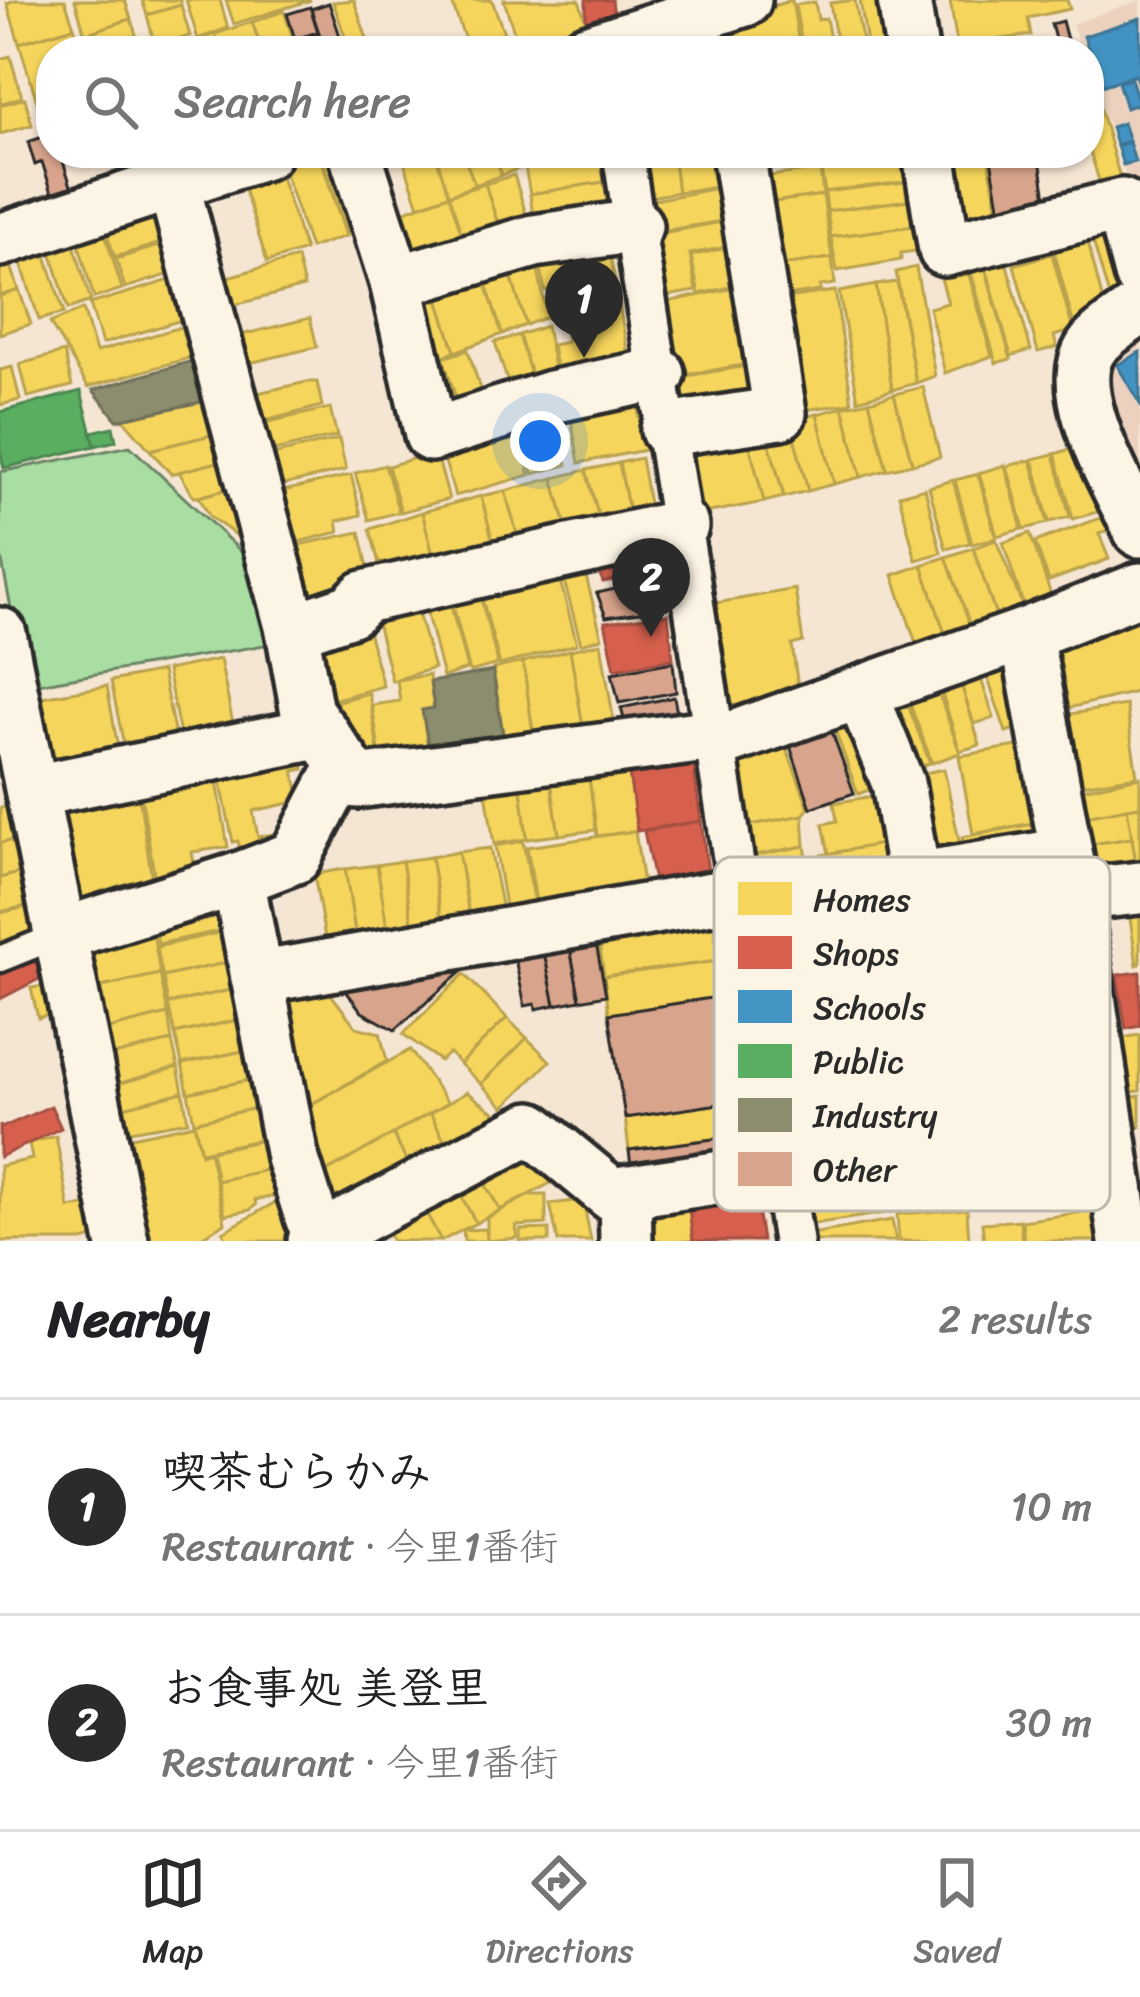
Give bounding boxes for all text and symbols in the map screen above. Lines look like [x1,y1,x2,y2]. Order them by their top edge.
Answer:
search box [36,36,1104,168]
text: Search here [174,62,411,142]
icon: search [78,69,144,135]
pin: 1 [545,259,623,358]
your location [510,411,570,471]
pin: 2 [612,538,690,637]
legend [714,857,1110,1211]
text: Homes [813,871,911,929]
text: Shops [813,925,899,983]
text: Schools [813,979,926,1037]
text: Public [813,1033,904,1091]
text: Industry [812,1087,937,1145]
text: Other [813,1141,898,1199]
text: Nearby [48,1274,209,1364]
text: 2 results [938,1285,1092,1354]
text: 喫茶むらかみ [162,1432,432,1512]
text: 1 [79,1472,95,1541]
text: 10 m [1011,1472,1092,1541]
text: Restaurant · 今里1番街 [162,1512,558,1581]
text: お食事処 美登里 [162,1648,489,1728]
text: 2 [76,1688,98,1757]
text: 30 m [1006,1688,1092,1757]
text: Restaurant · 今里1番街 [162,1728,558,1797]
tab: Map [140,1850,206,1980]
tab: Directions [486,1850,633,1980]
tab: Saved [913,1850,1000,1980]

